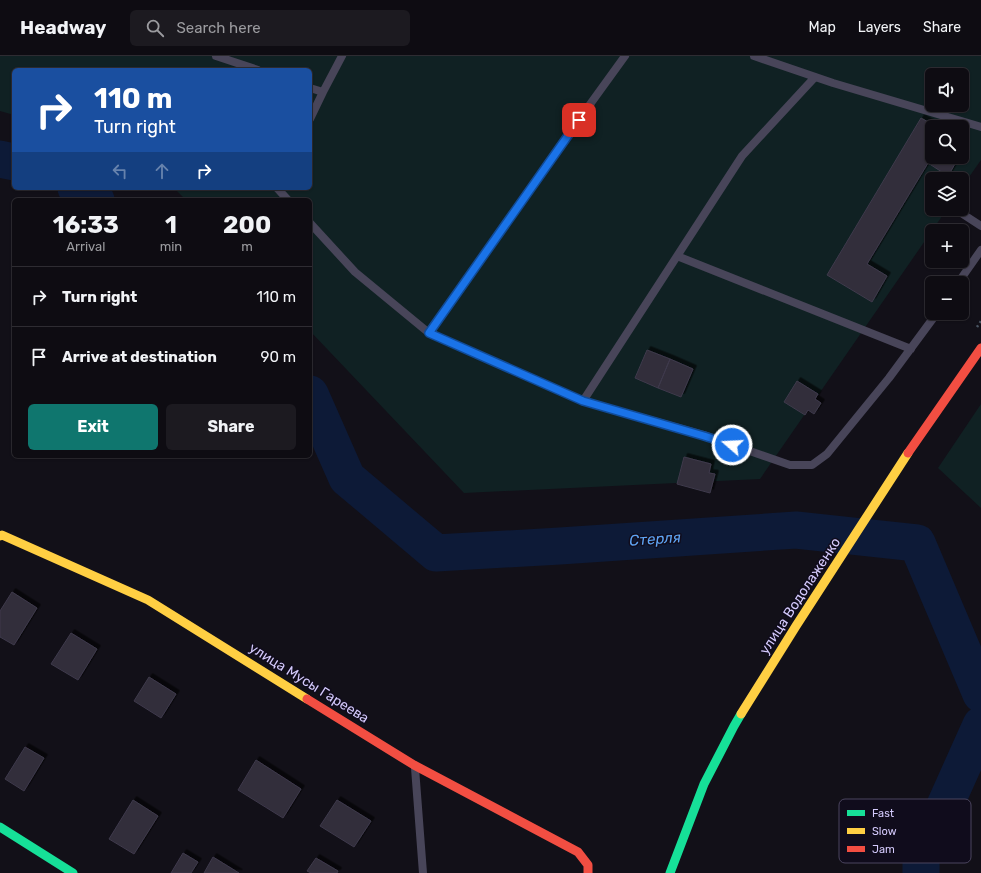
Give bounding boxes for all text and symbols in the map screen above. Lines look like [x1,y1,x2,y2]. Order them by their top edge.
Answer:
search box [130,10,410,46]
text: Headway [20,16,106,39]
icon: search [144,17,166,39]
text: Search here [176,19,261,37]
text: Map [809,19,836,36]
text: Layers [858,19,901,36]
text: Share [923,19,961,36]
map controls [925,68,969,320]
button: sound [925,68,969,112]
text: 110 m [94,82,172,115]
icon: right [28,84,80,136]
pin [562,103,596,137]
icon: arrive [568,109,590,131]
text: Turn right [94,116,176,138]
button: search [925,120,969,164]
icon: left [109,160,131,182]
icon: ahead [151,160,173,182]
icon: right [193,160,215,182]
button: layers [925,172,969,216]
text: 16:33 [53,211,119,239]
text: 1 [165,211,177,239]
text: 200 [223,211,271,239]
button: + [925,224,969,268]
text: Arrival [66,239,105,254]
text: min [160,239,182,254]
text: m [241,239,253,254]
button: − [925,276,969,320]
icon: right [28,286,50,308]
text: Turn right [62,288,137,306]
text: 110 m [257,288,296,306]
icon: arrive [28,346,50,368]
text: Arrive at destination [62,348,217,366]
text: 90 m [261,348,296,366]
button: Exit [28,404,158,450]
button: Share [166,404,296,450]
position arrow [711,424,753,466]
water label: Стерля [629,528,681,550]
street label: улица Водолаженко [756,534,844,658]
street label: улица Мусы Гареева [246,639,372,727]
legend [839,799,971,863]
text: Fast [872,807,895,820]
text: Slow [872,825,897,838]
text: Jam [872,843,895,856]

